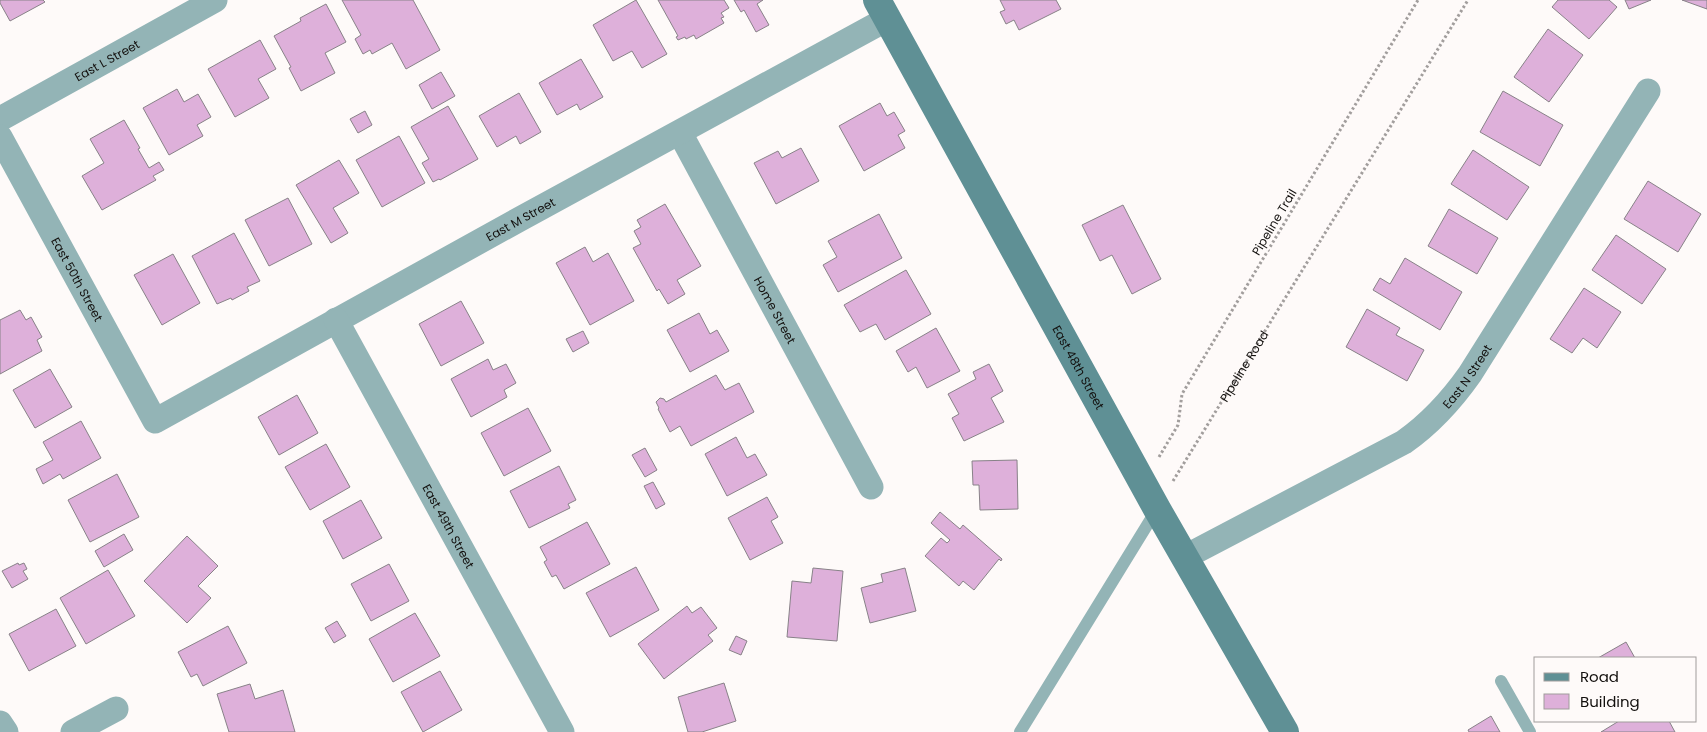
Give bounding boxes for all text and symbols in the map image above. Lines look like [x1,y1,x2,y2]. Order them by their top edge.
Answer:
street label: East L Street [71,35,142,85]
street label: Pipeline Trail [1247,186,1301,258]
street label: East M Street [482,193,558,245]
street label: East 50th Street [48,234,108,324]
street label: Home Street [750,273,801,347]
street label: East 48th Street [1049,322,1109,412]
street label: Pipeline Road [1215,327,1272,405]
street label: East N Street [1438,341,1495,412]
street label: East 49th Street [419,481,479,571]
legend [1534,657,1697,722]
text: Road [1580,666,1619,687]
text: Building [1580,691,1640,712]

